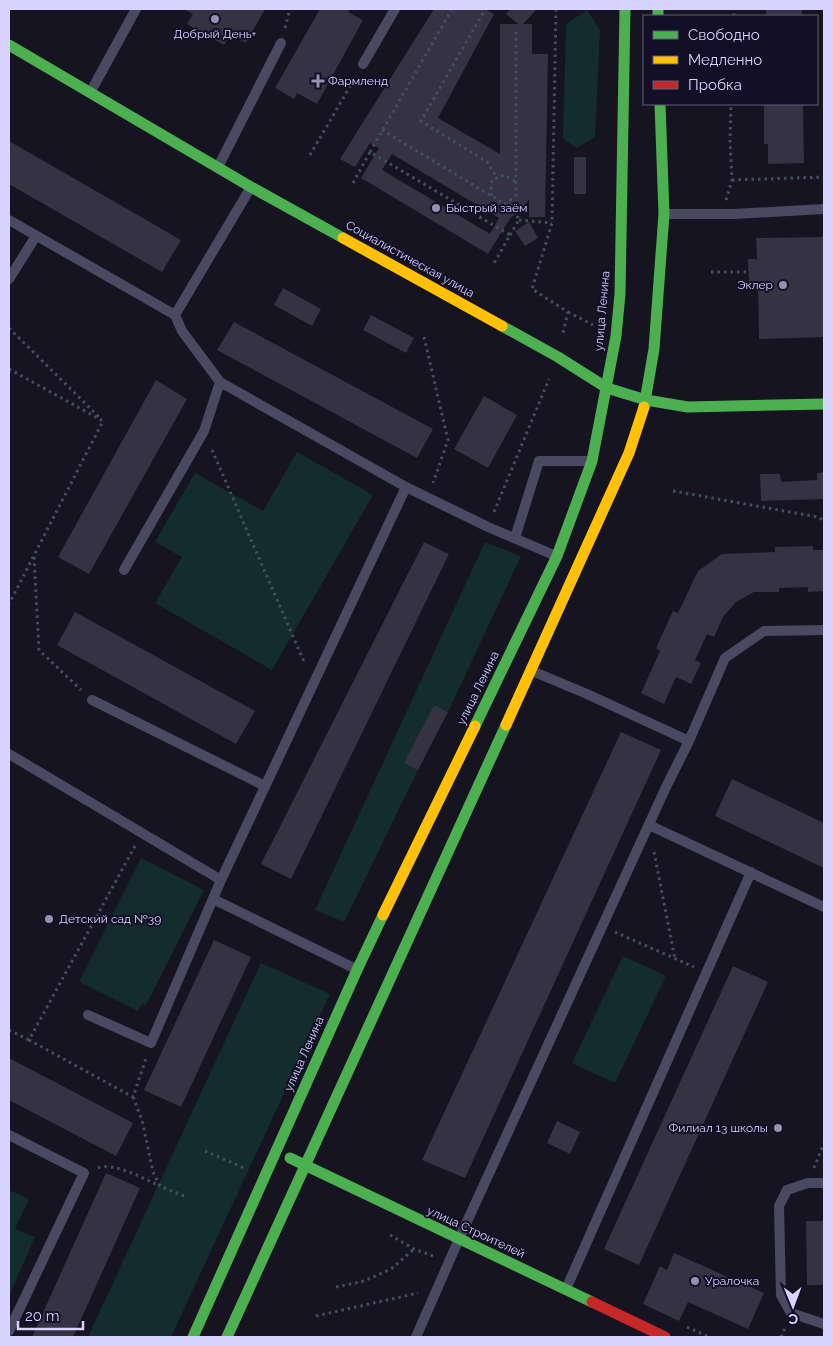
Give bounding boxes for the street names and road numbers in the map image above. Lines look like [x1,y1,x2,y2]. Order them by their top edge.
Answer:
street label: Социалистическая улица [343,218,477,300]
street label: улица Ленина [592,270,612,352]
street label: улица Ленина [454,649,502,727]
street label: улица Ленина [281,1014,327,1094]
street label: улица Строителей [425,1203,527,1261]

